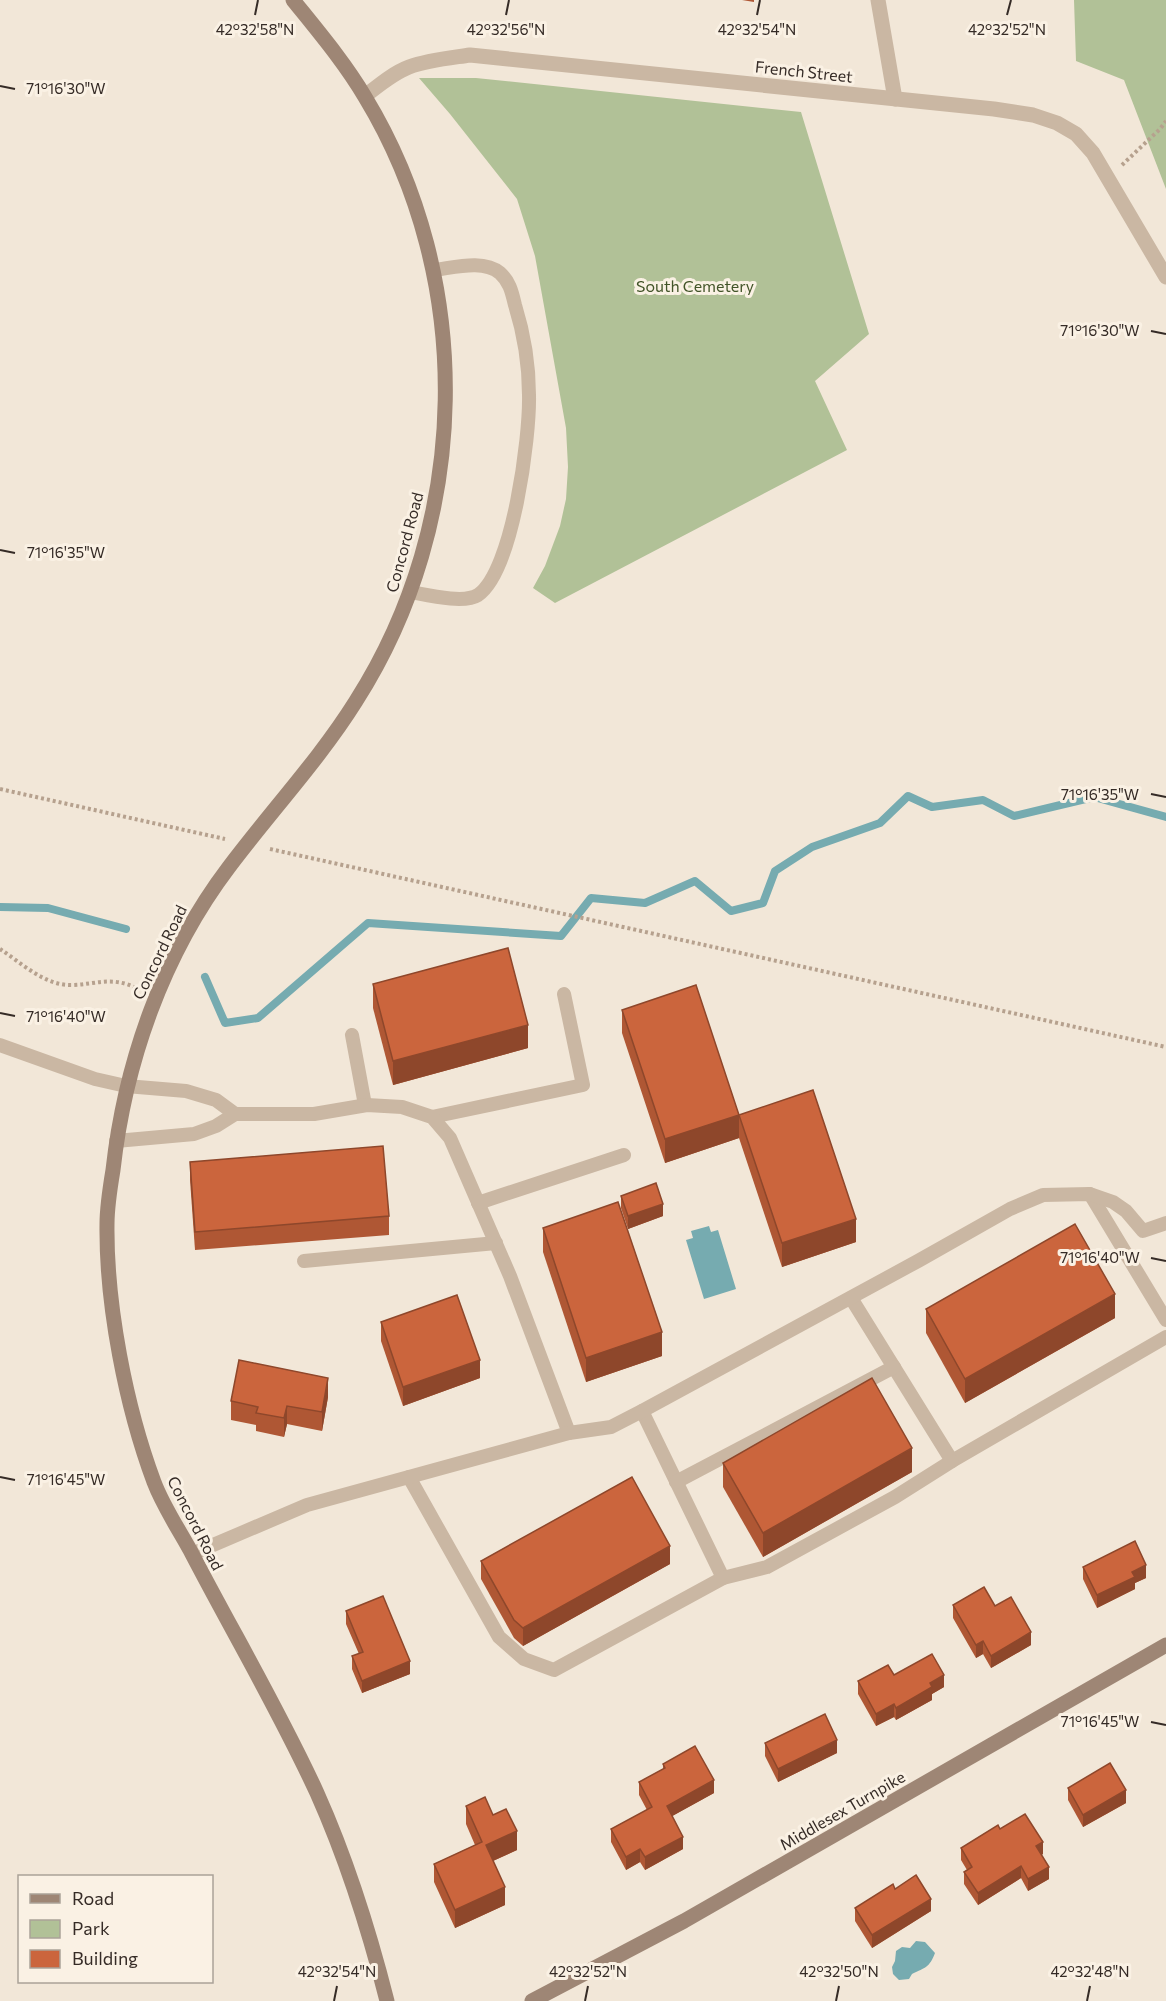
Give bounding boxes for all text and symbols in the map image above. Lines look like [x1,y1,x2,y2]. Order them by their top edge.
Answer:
text: 42°32'58"N [216,20,294,38]
text: 42°32'56"N [467,20,545,38]
text: 42°32'54"N [718,20,796,38]
text: 42°32'52"N [968,20,1046,38]
street label: French Street [754,56,854,86]
text: 71°16'30"W [26,79,106,97]
park label: South Cemetery [636,276,754,295]
text: 71°16'30"W [1060,321,1140,339]
street label: Concord Road [382,490,426,594]
text: 71°16'35"W [27,543,105,561]
text: 71°16'35"W [1061,785,1139,803]
street label: Concord Road [128,902,190,1002]
text: 71°16'40"W [26,1007,106,1025]
text: 71°16'40"W [1060,1248,1140,1266]
text: 71°16'45"W [27,1470,105,1488]
street label: Concord Road [164,1473,228,1573]
text: 71°16'45"W [1061,1712,1139,1730]
street label: Middlesex Turnpike [776,1766,908,1854]
legend [18,1875,213,1983]
text: Road [72,1887,114,1909]
text: Park [72,1917,110,1939]
text: Building [72,1947,138,1969]
text: 42°32'54"N [298,1962,376,1980]
text: 42°32'52"N [549,1962,627,1980]
text: 42°32'50"N [799,1962,879,1980]
text: 42°32'48"N [1050,1962,1130,1980]

